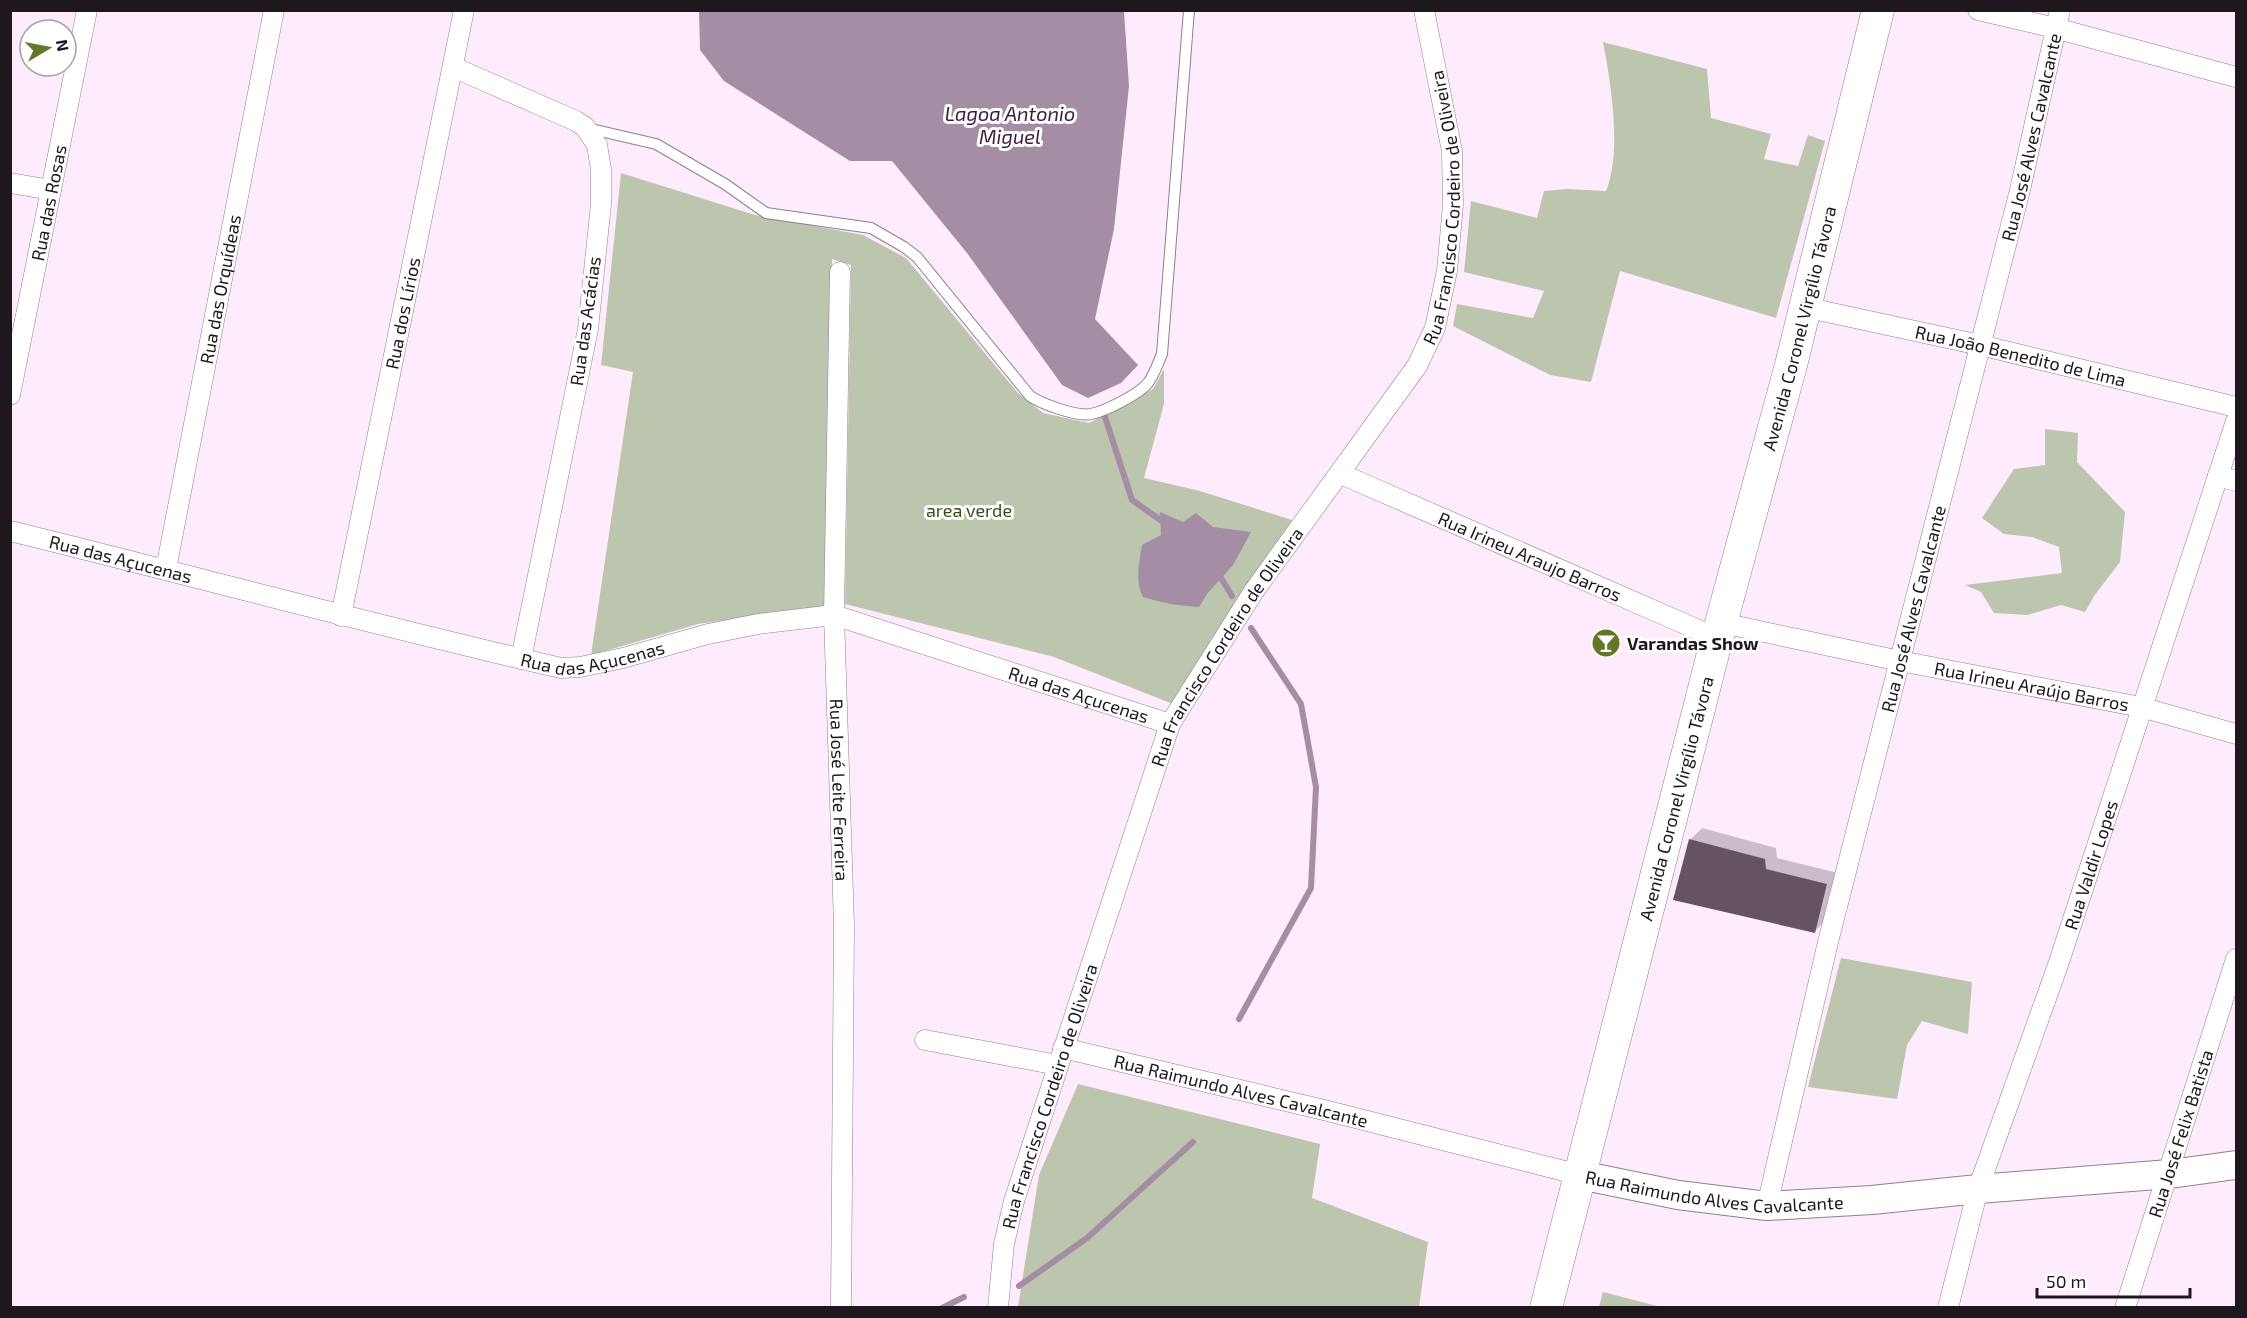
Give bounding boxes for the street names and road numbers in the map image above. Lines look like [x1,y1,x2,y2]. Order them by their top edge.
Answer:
street label: Rua José Alves Cavalcante [1996,31,2066,244]
street label: Rua Francisco Cordeiro de Oliveira [1418,69,1464,348]
street label: Rua das Rosas [26,143,71,263]
street label: Avenida Coronel Virgílio Távora [1757,204,1841,453]
street label: Rua das Orquídeas [195,213,245,366]
street label: Rua dos Lírios [380,255,425,371]
street label: Rua das Acácias [565,255,605,387]
street label: Rua João Benedito de Lima [1913,320,2128,391]
street label: Rua José Alves Cavalcante [1876,503,1950,714]
street label: Rua Irineu Araujo Barros [1435,507,1625,606]
street label: Rua Francisco Cordeiro de Oliveira [1146,523,1308,769]
street label: Rua das Açucenas [47,530,194,587]
street label: Rua das Açucenas [519,636,667,680]
street label: Rua Irineu Araújo Barros [1932,657,2131,715]
street label: Rua das Açucenas [1006,661,1152,727]
street label: Avenida Coronel Virgílio Távora [1634,674,1718,923]
street label: Rua José Leite Ferreira [826,698,854,881]
street label: Rua Valdir Lopes [2059,797,2122,932]
street label: Rua Francisco Cordeiro de Oliveira [997,961,1102,1231]
street label: Rua José Felix Batista [2143,1047,2217,1220]
street label: Rua Raimundo Alves Cavalcante [1112,1049,1370,1132]
street label: Rua Raimundo Alves Cavalcante [1583,1165,1844,1217]

